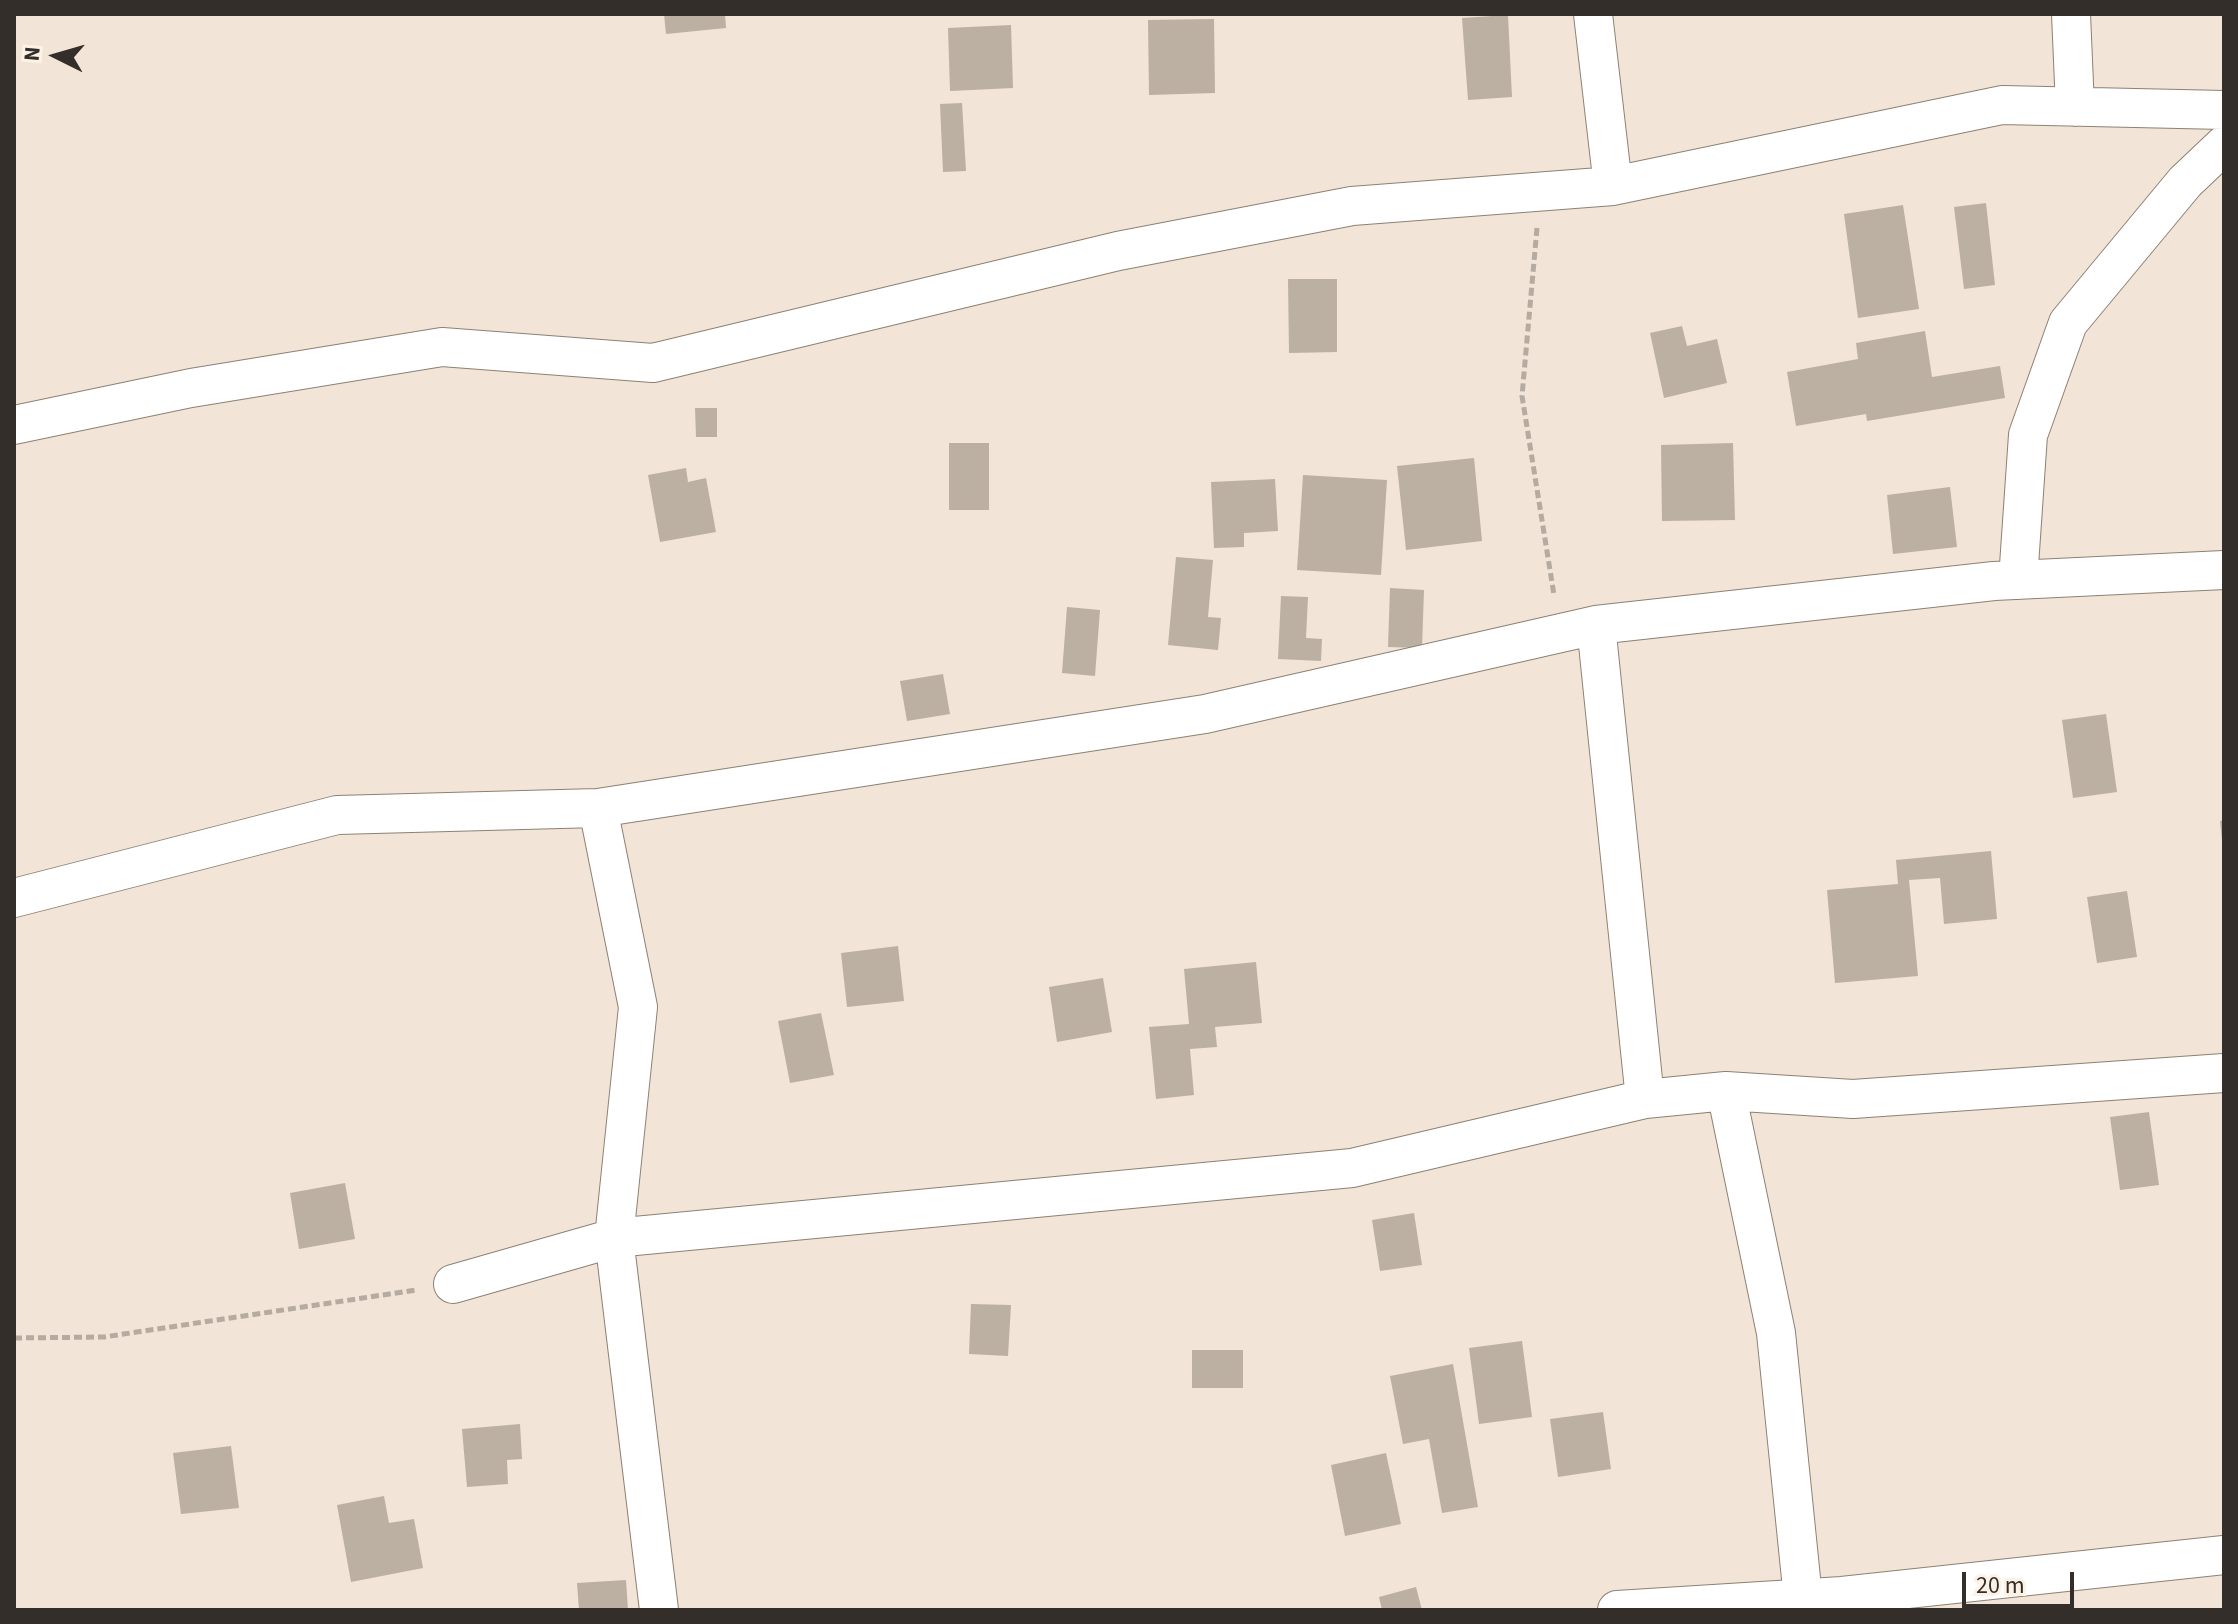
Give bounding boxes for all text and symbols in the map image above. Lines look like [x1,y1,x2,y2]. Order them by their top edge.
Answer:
north arrow [16,16,96,96]
text: N [16,45,49,63]
scale bar [1966,1556,2078,1606]
text: 20 m [1976,1568,2025,1603]

